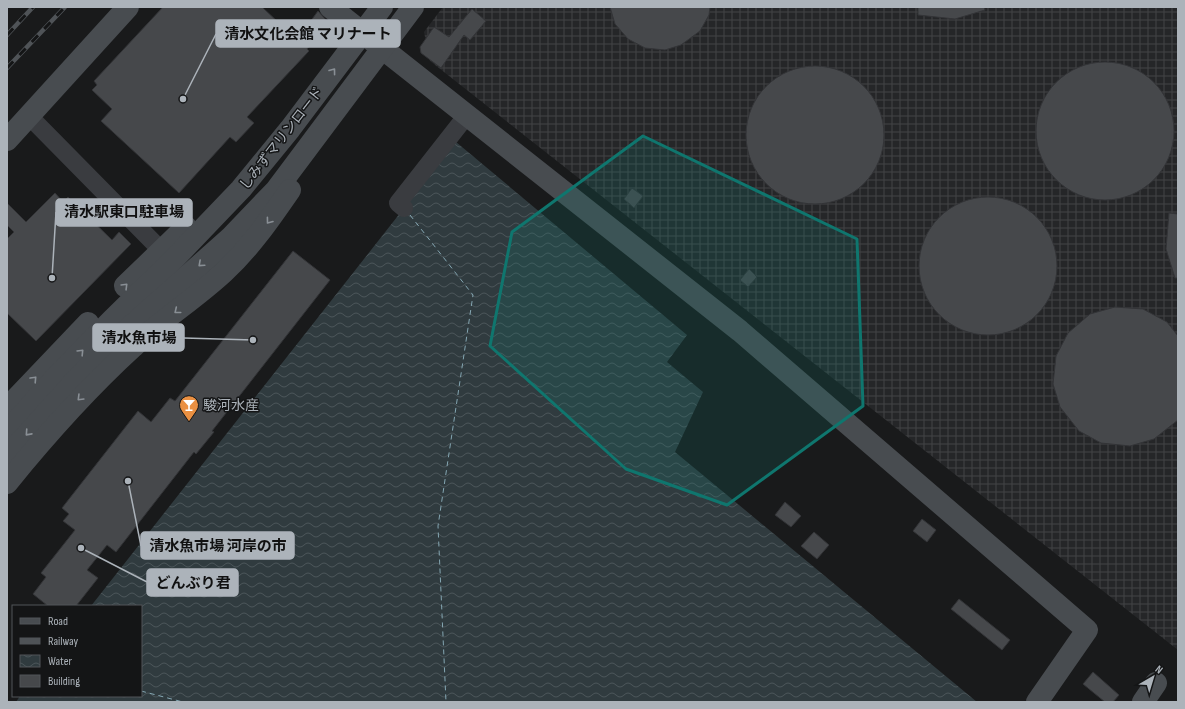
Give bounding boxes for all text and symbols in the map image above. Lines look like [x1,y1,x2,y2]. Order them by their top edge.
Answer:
callout: 清水文化会館 マリナート [216,20,400,47]
text: 清水文化会館 マリナート [224,25,392,44]
one-way arrow [328,69,335,76]
street label: しみずマリンロード [236,83,327,193]
callout: 清水駅東口駐車場 [56,199,192,226]
text: 清水駅東口駐車場 [64,203,184,222]
one-way arrow [267,216,274,223]
one-way arrow [198,260,206,267]
one-way arrow [120,283,128,291]
one-way arrow [174,307,181,314]
callout: 清水魚市場 [93,324,184,351]
text: 清水魚市場 [101,329,177,348]
one-way arrow [76,349,83,356]
one-way arrow [29,376,36,384]
one-way arrow [77,394,85,401]
bar icon: 駿河水産 [178,394,200,422]
place label: 駿河水産 [203,397,259,414]
one-way arrow [25,428,32,436]
callout: 清水魚市場 河岸の市 [141,532,294,559]
text: 清水魚市場 河岸の市 [149,537,287,556]
callout: どんぶり君 [147,569,238,596]
text: どんぶり君 [155,574,231,593]
legend [12,605,142,697]
text: Road [48,614,68,629]
text: Railway [48,634,79,649]
text: Water [48,654,72,669]
north arrow [1133,657,1173,697]
text: N [1153,663,1165,677]
text: Building [48,674,80,689]

